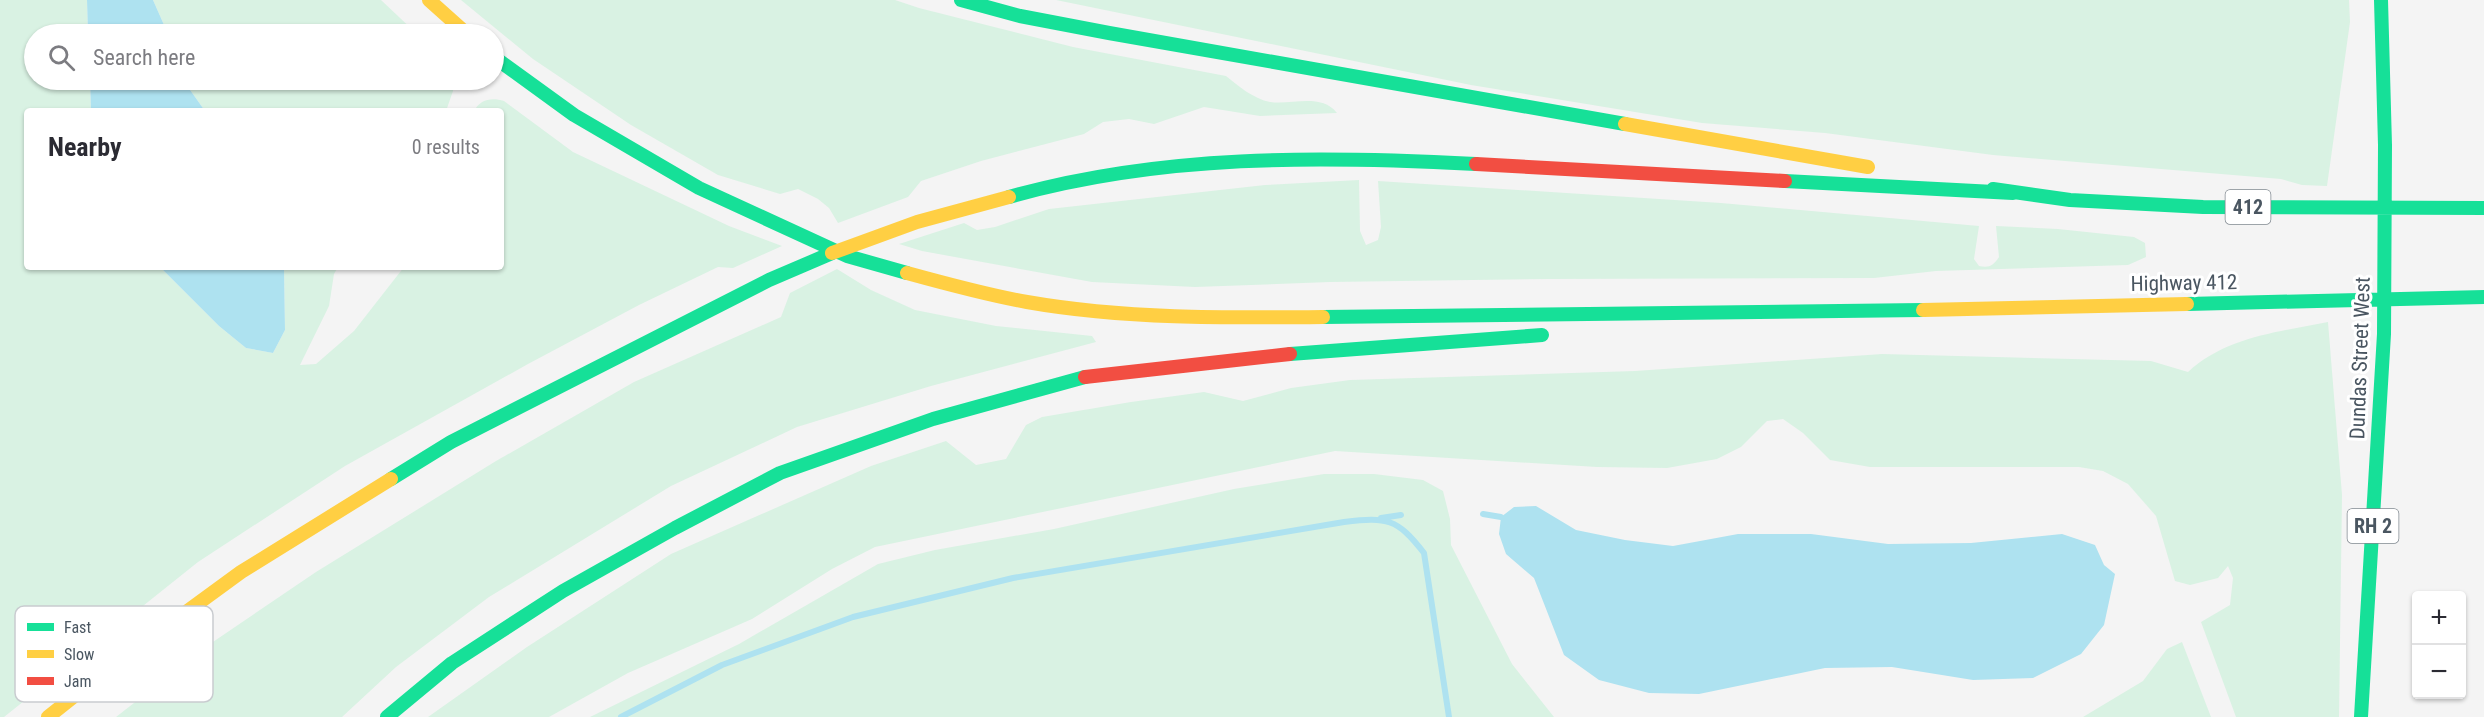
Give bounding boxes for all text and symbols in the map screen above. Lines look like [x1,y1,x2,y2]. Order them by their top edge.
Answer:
search box [24,24,504,90]
icon: search [45,41,78,74]
text: Search here [93,45,195,70]
text: Nearby [48,132,122,162]
text: 0 results [412,135,480,159]
road number: 412 [2226,190,2270,224]
street label: Highway 412 [2131,270,2237,296]
street label: Dundas Street West [2345,276,2375,440]
road number: RH 2 [2348,509,2398,543]
map controls [2412,591,2466,699]
button: + [2412,591,2466,645]
legend [15,606,213,702]
text: Fast [64,618,91,637]
text: Slow [64,645,94,664]
button: − [2412,645,2466,699]
text: Jam [64,672,91,691]

